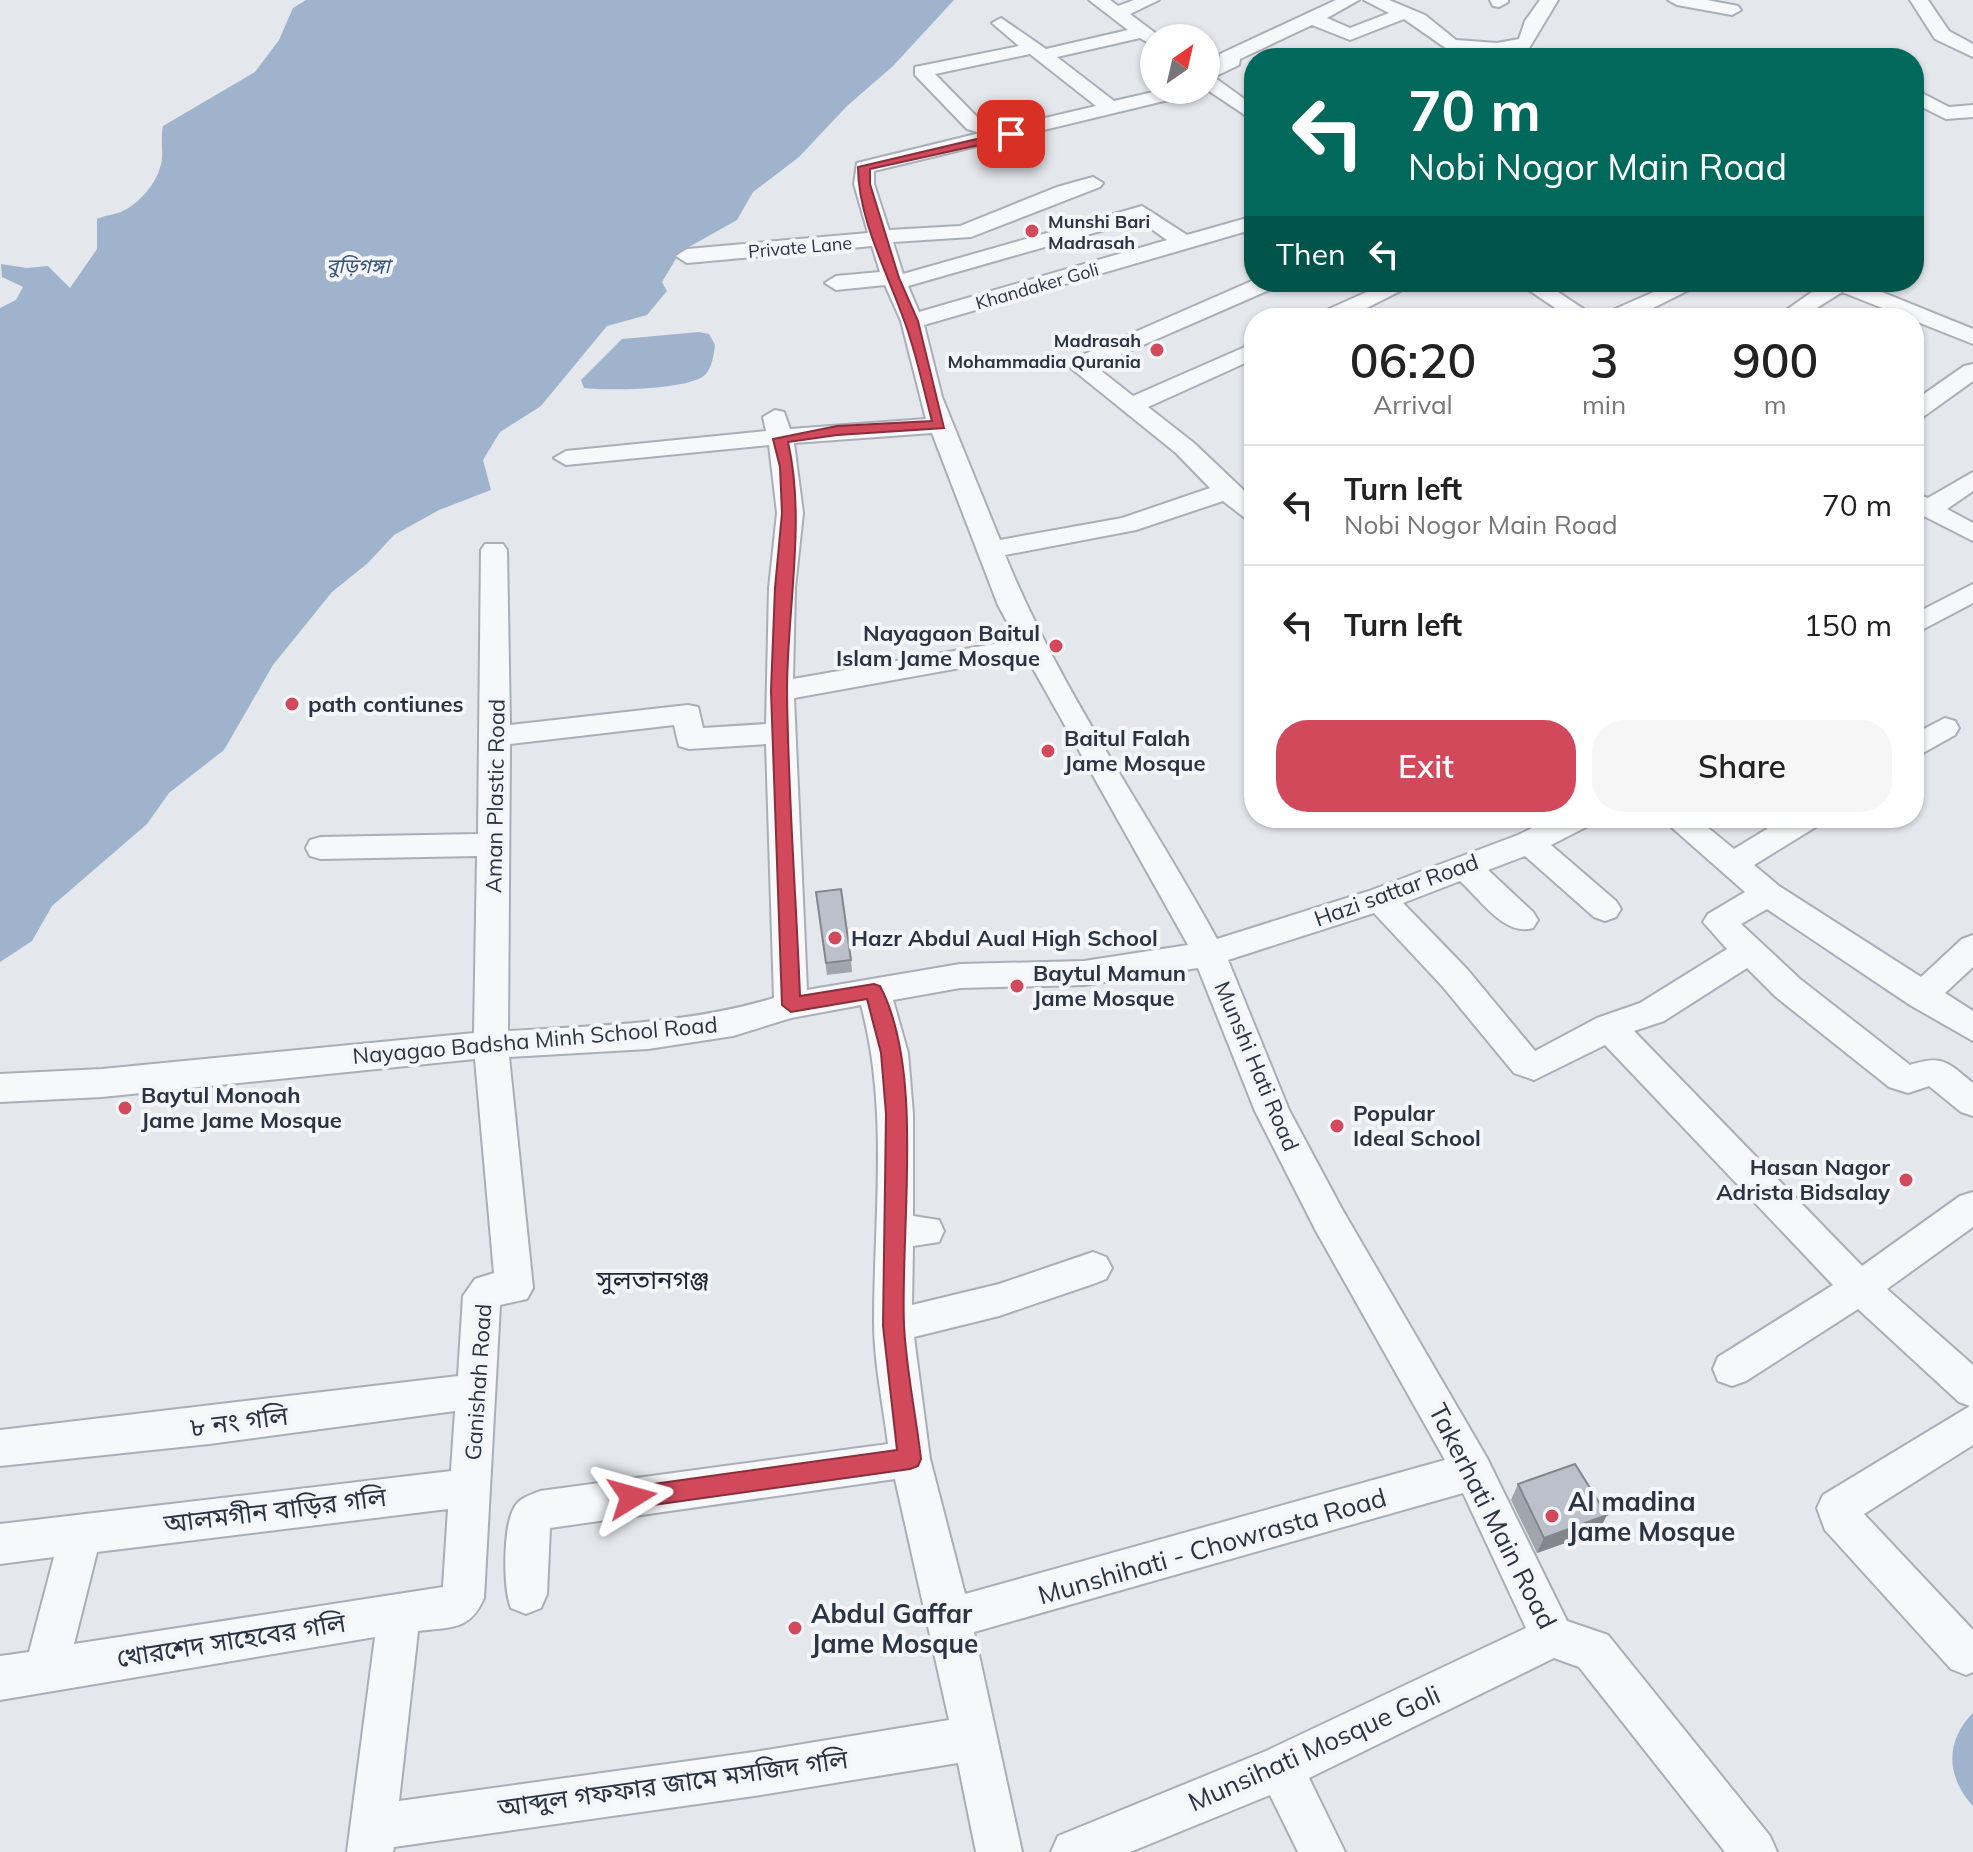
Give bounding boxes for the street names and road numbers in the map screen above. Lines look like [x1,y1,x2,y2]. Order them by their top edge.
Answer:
street label: Private Lane [747,231,853,263]
street label: Khandaker Goli [973,257,1101,315]
street label: Aman Plastic Road [479,699,511,893]
street label: Hazi sattar Road [1310,847,1482,933]
street label: Munshi Hati Road [1209,977,1305,1155]
street label: Nayagao Badsha Minh School Road [351,1010,719,1070]
street label: Ganishah Road [459,1303,497,1461]
street label: ৮ নং গলি [188,1398,291,1443]
street label: Takerhati Main Road [1422,1398,1564,1634]
street label: আলমগীন বাড়ির গলি [161,1480,389,1540]
street label: Munshihati - Chowrasta Road [1034,1480,1390,1612]
street label: খোরশেদ সাহেবের গলি [114,1605,349,1674]
street label: Munsihati Mosque Goli [1183,1678,1445,1818]
street label: আব্দুল গফফার জামে মসজিদ গলি [495,1742,851,1824]

